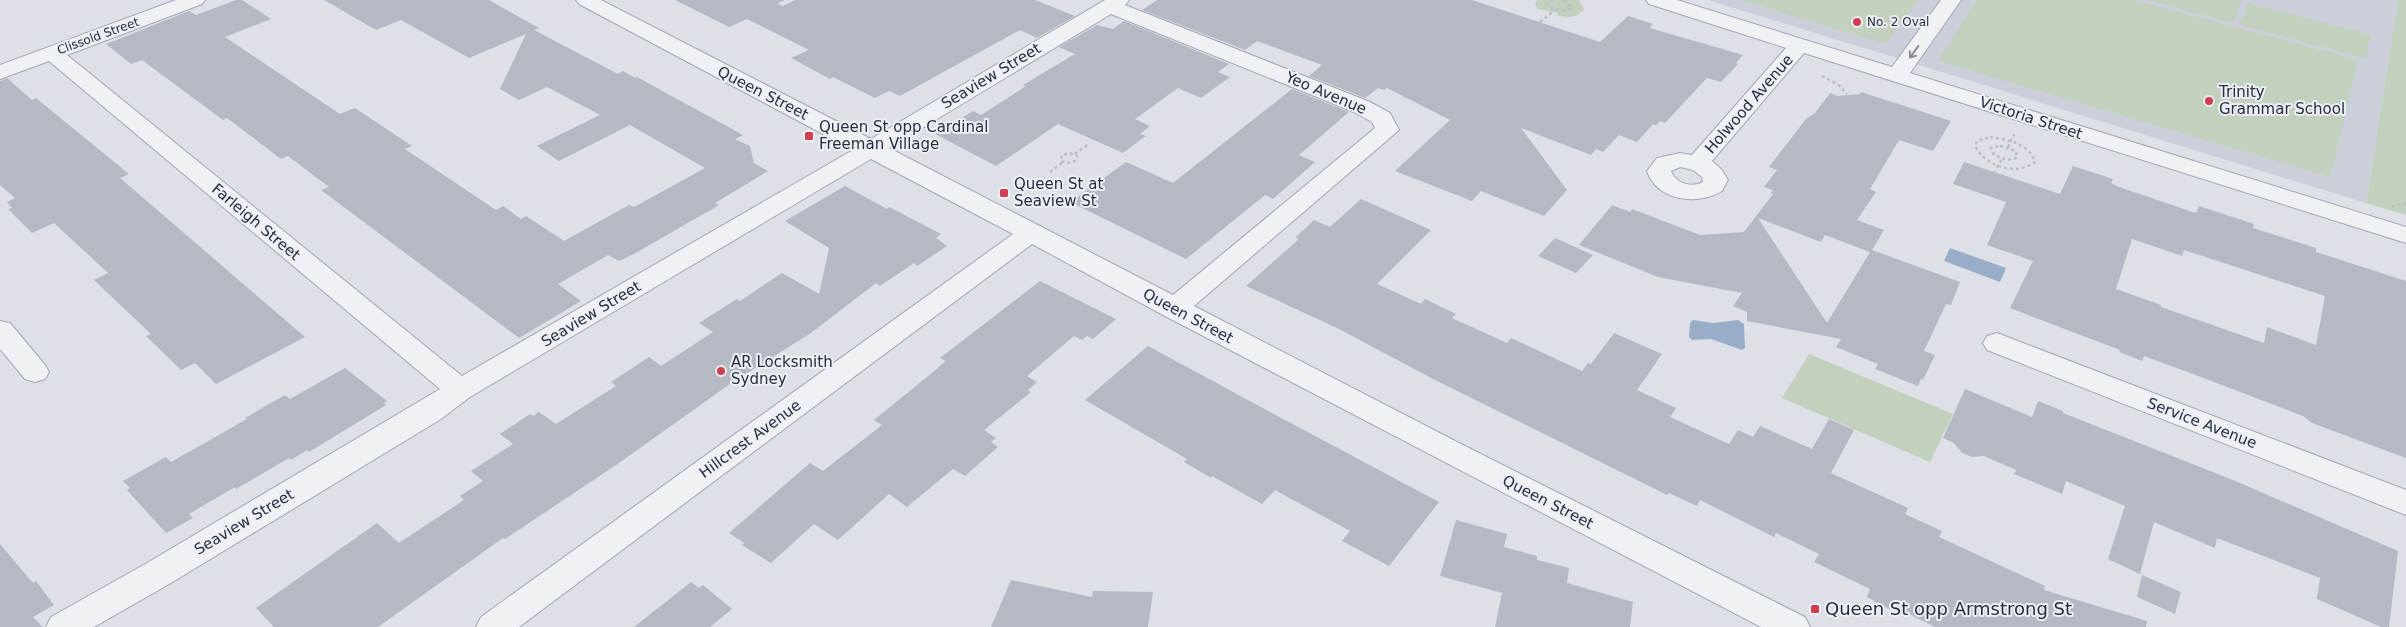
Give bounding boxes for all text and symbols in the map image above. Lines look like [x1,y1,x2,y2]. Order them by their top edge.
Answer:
street label: Clissold Street [55,15,141,57]
place label: No. 2 Oval [1867,15,1929,29]
marker: No. 2 Oval [1851,16,1863,28]
street label: Seaview Street [938,39,1044,113]
one-way arrow [1908,45,1919,58]
street label: Holwood Avenue [1701,51,1797,157]
street label: Queen Street [715,62,812,124]
street label: Yeo Avenue [1282,68,1369,118]
place label: Trinity Grammar School [2218,83,2345,118]
street label: Victoria Street [1977,93,2085,143]
marker: Trinity Grammar School [2203,95,2215,107]
place label: Queen St opp Cardinal Freeman Village [819,118,988,153]
marker: Queen St opp Cardinal Freeman Village [803,130,815,142]
place label: Queen St at Seaview St [1014,175,1103,210]
street label: Farleigh Street [208,180,304,264]
marker: Queen St at Seaview St [998,187,1010,199]
street label: Seaview Street [538,277,644,351]
street label: Queen Street [1140,285,1236,347]
place label: AR Locksmith Sydney [731,353,833,388]
marker: AR Locksmith Sydney [715,365,727,377]
street label: Service Avenue [2145,394,2259,452]
street label: Hillcrest Avenue [696,396,804,482]
street label: Queen Street [1500,471,1597,533]
street label: Seaview Street [191,485,297,559]
place label: Queen St opp Armstrong St [1825,598,2072,619]
marker: Queen St opp Armstrong St [1809,603,1821,615]

